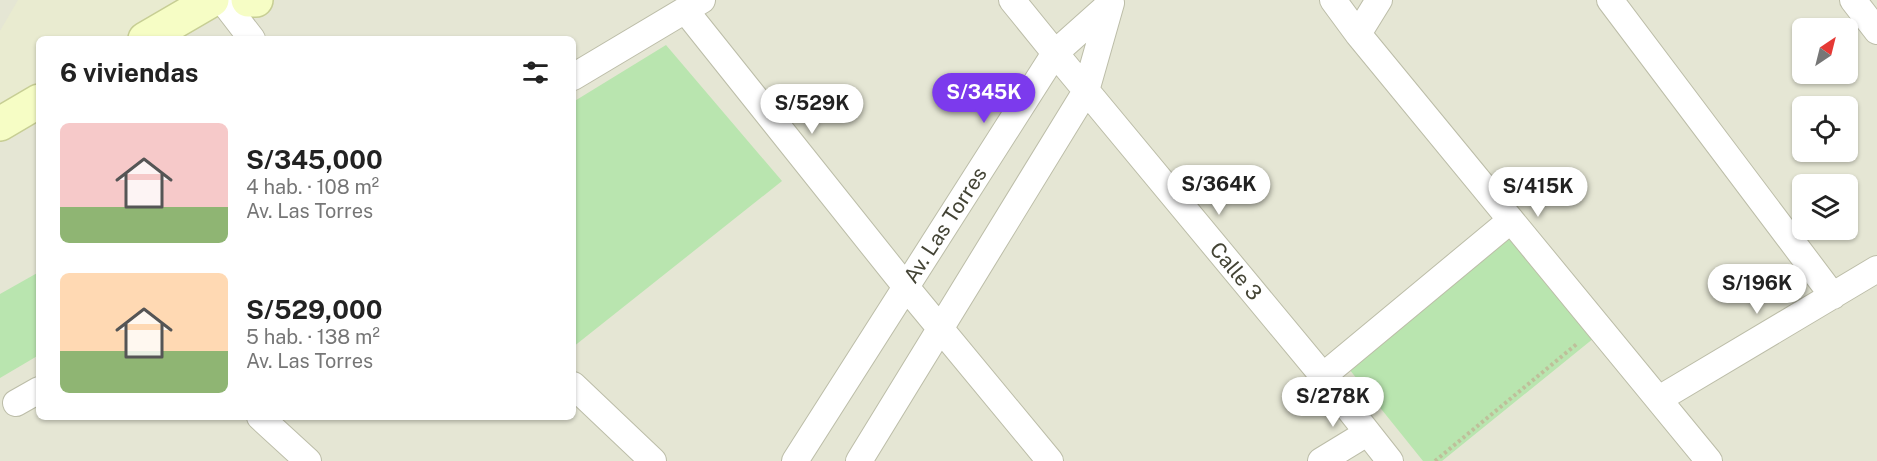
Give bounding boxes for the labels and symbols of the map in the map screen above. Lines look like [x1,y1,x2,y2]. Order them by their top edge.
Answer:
north arrow [1792,18,1858,84]
pin: S/345K [935,73,1033,124]
pin: S/529K [763,84,861,135]
street label: Av. Las Torres [898,162,992,288]
pin: S/364K [1170,165,1268,216]
pin: S/415K [1489,167,1587,218]
street label: Calle 3 [1205,237,1267,305]
pin: S/196K [1708,264,1806,315]
pin: S/278K [1284,377,1382,428]

